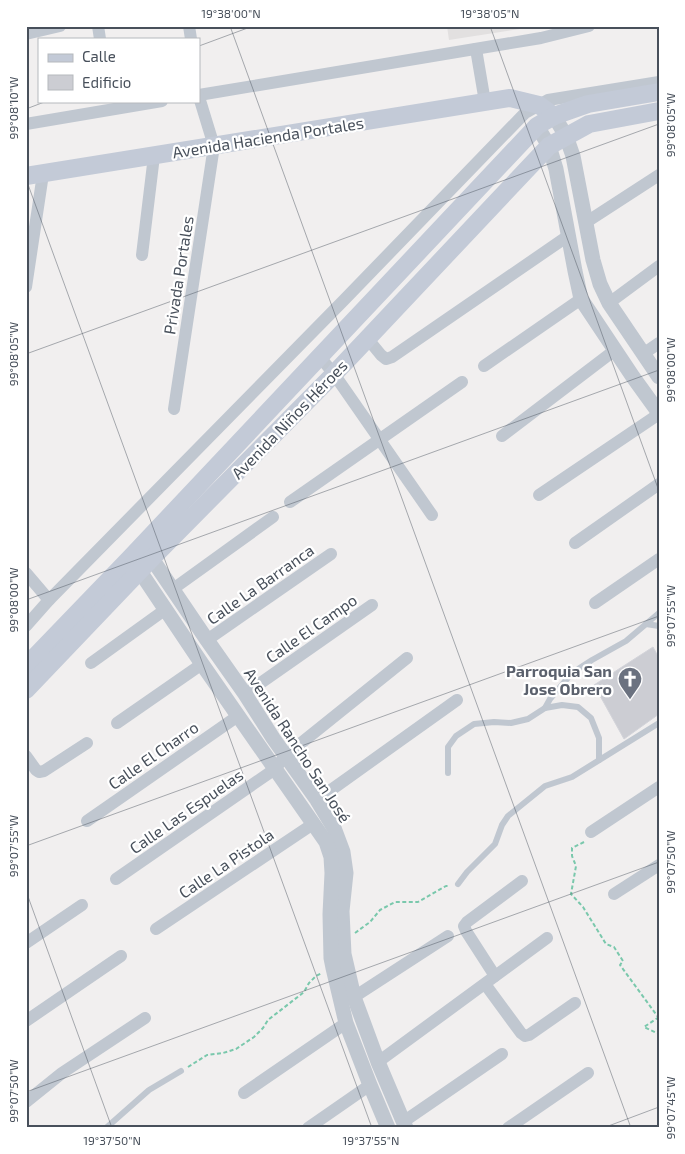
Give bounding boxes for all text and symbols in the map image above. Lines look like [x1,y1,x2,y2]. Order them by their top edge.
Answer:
text: 19°38'00"N [201,6,261,20]
text: 19°38'05"N [461,6,519,20]
legend [38,38,200,102]
text: Calle [82,47,116,65]
text: Edificio [82,73,131,91]
text: 99°08'10"W [6,77,20,139]
text: 99°08'05"W [663,93,677,157]
street label: Avenida Hacienda Portales [171,113,365,161]
street label: Privada Portales [159,214,197,336]
text: 99°08'05"W [6,322,20,386]
text: 99°08'00"W [663,337,677,403]
street label: Avenida Niños Héroes [227,356,351,482]
street label: Calle La Barranca [203,540,317,628]
text: 99°08'00"W [6,567,20,633]
text: 99°07'55"W [663,585,677,647]
street label: Calle El Campo [262,590,360,666]
place label: Parroquia San Jose Obrero [506,661,612,698]
street label: Avenida Rancho San José [241,664,355,826]
church icon: Parroquia San Jose Obrero [617,666,643,700]
street label: Calle El Charro [104,717,202,793]
street label: Calle Las Espuelas [126,765,246,857]
text: 99°07'55"W [6,815,20,877]
street label: Calle La Pistola [175,824,277,902]
text: 99°07'50"W [663,830,677,894]
text: 99°07'50"W [6,1059,20,1123]
text: 99°07'45"W [663,1076,677,1140]
text: 19°37'50"N [83,1133,141,1147]
text: 19°37'55"N [343,1133,399,1147]

